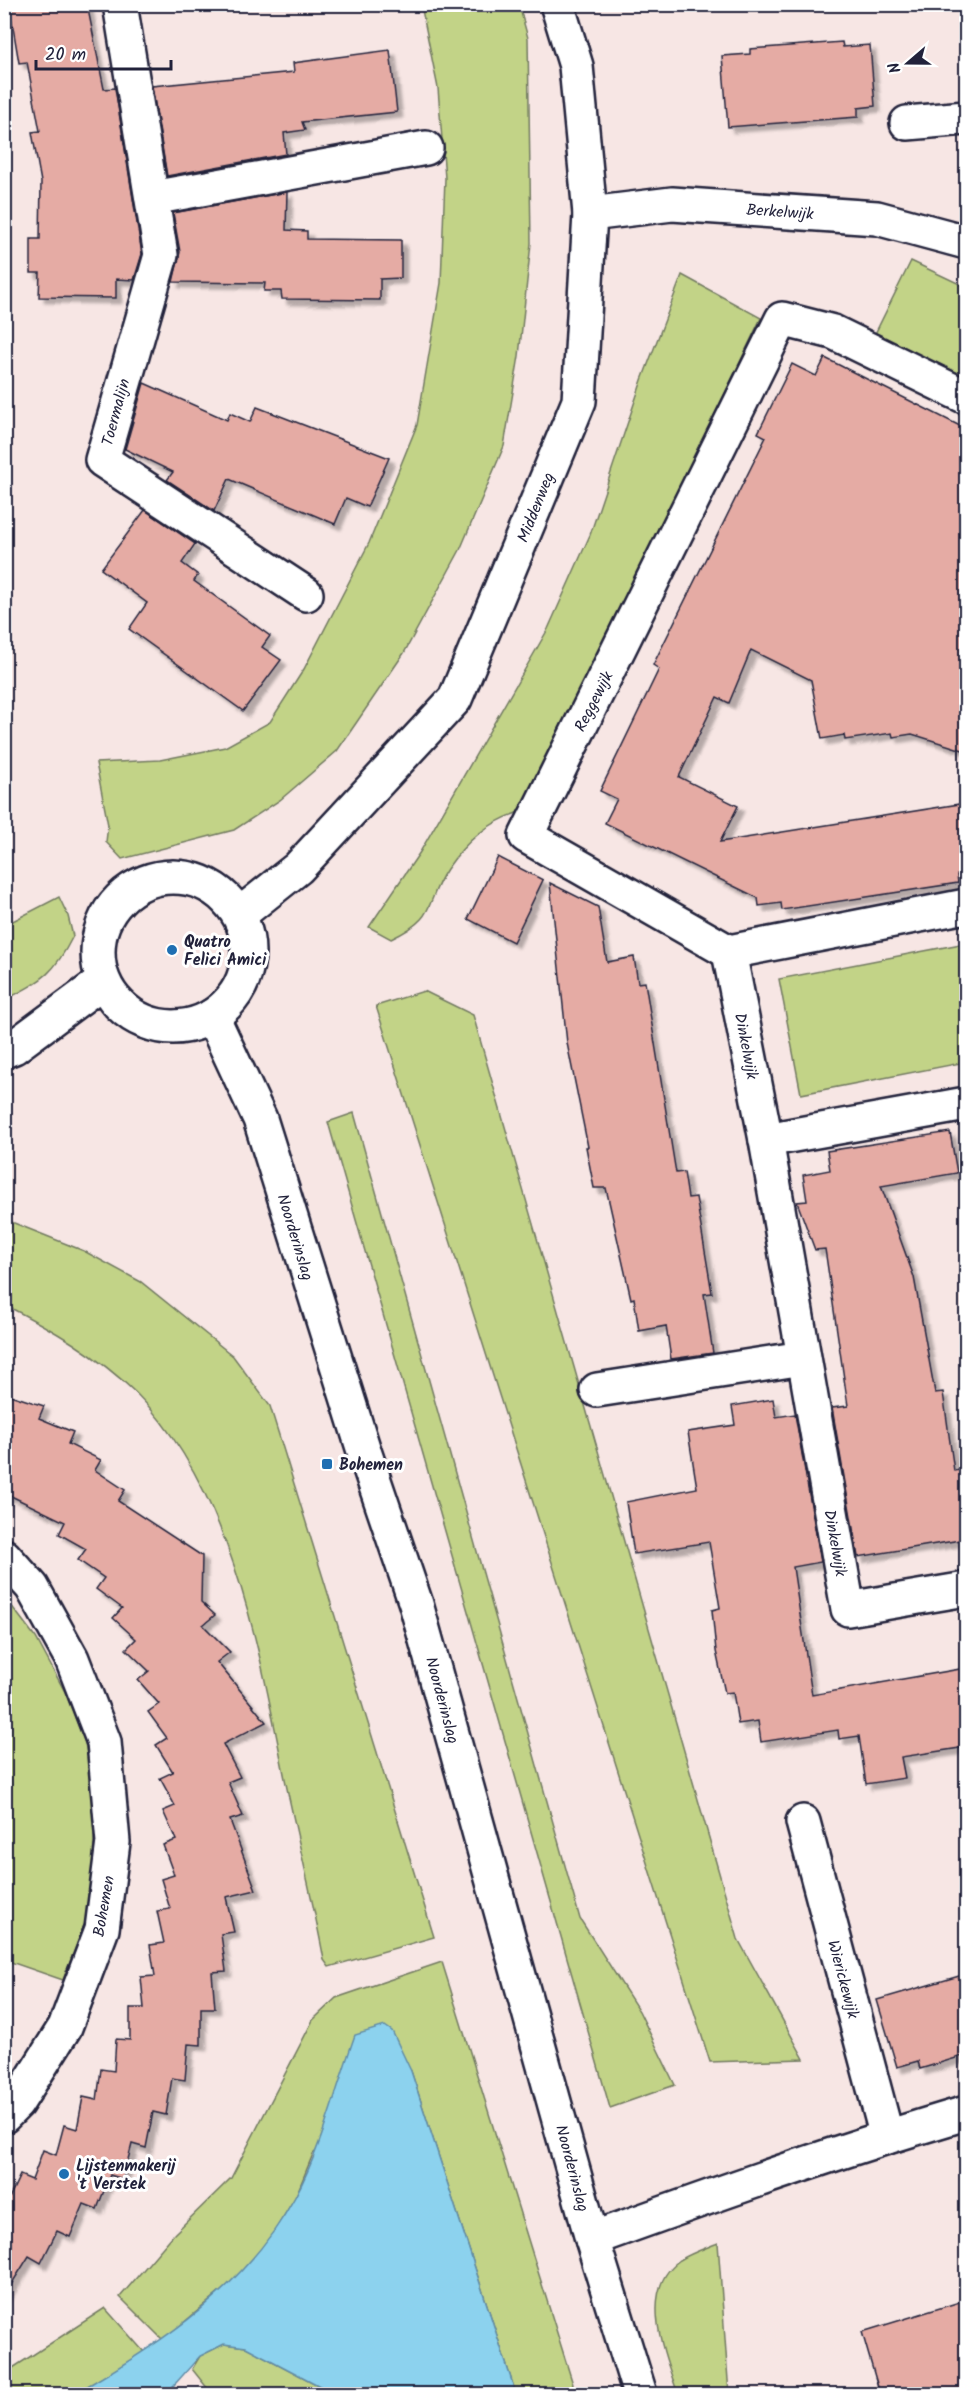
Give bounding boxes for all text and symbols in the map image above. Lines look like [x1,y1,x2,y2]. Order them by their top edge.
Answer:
scale bar [36,33,171,71]
north arrow [878,33,938,93]
text: 20 m [45,41,86,70]
text: N [882,59,909,77]
street label: Berkelwijk [745,198,815,227]
street label: Toermalijn [95,376,137,449]
street label: Middenweg [511,469,562,546]
street label: Reggewijk [568,667,620,736]
place label: Quatro Felici Amici [184,930,267,973]
marker: Quatro Felici Amici [165,943,179,957]
street label: Dinkelwijk [727,1011,764,1082]
street label: Noorderinslag [270,1191,320,1284]
place label: Bohemen [339,1453,403,1478]
marker: Bohemen [320,1457,334,1471]
street label: Dinkelwijk [816,1508,853,1579]
street label: Noorderinslag [418,1654,465,1747]
street label: Bohemen [87,1874,122,1939]
street label: Wierickewijk [820,1937,865,2022]
street label: Noorderinslag [548,2122,595,2215]
place label: Lijstenmakerij 't Verstek [76,2154,176,2197]
marker: Lijstenmakerij 't Verstek [57,2167,71,2181]

